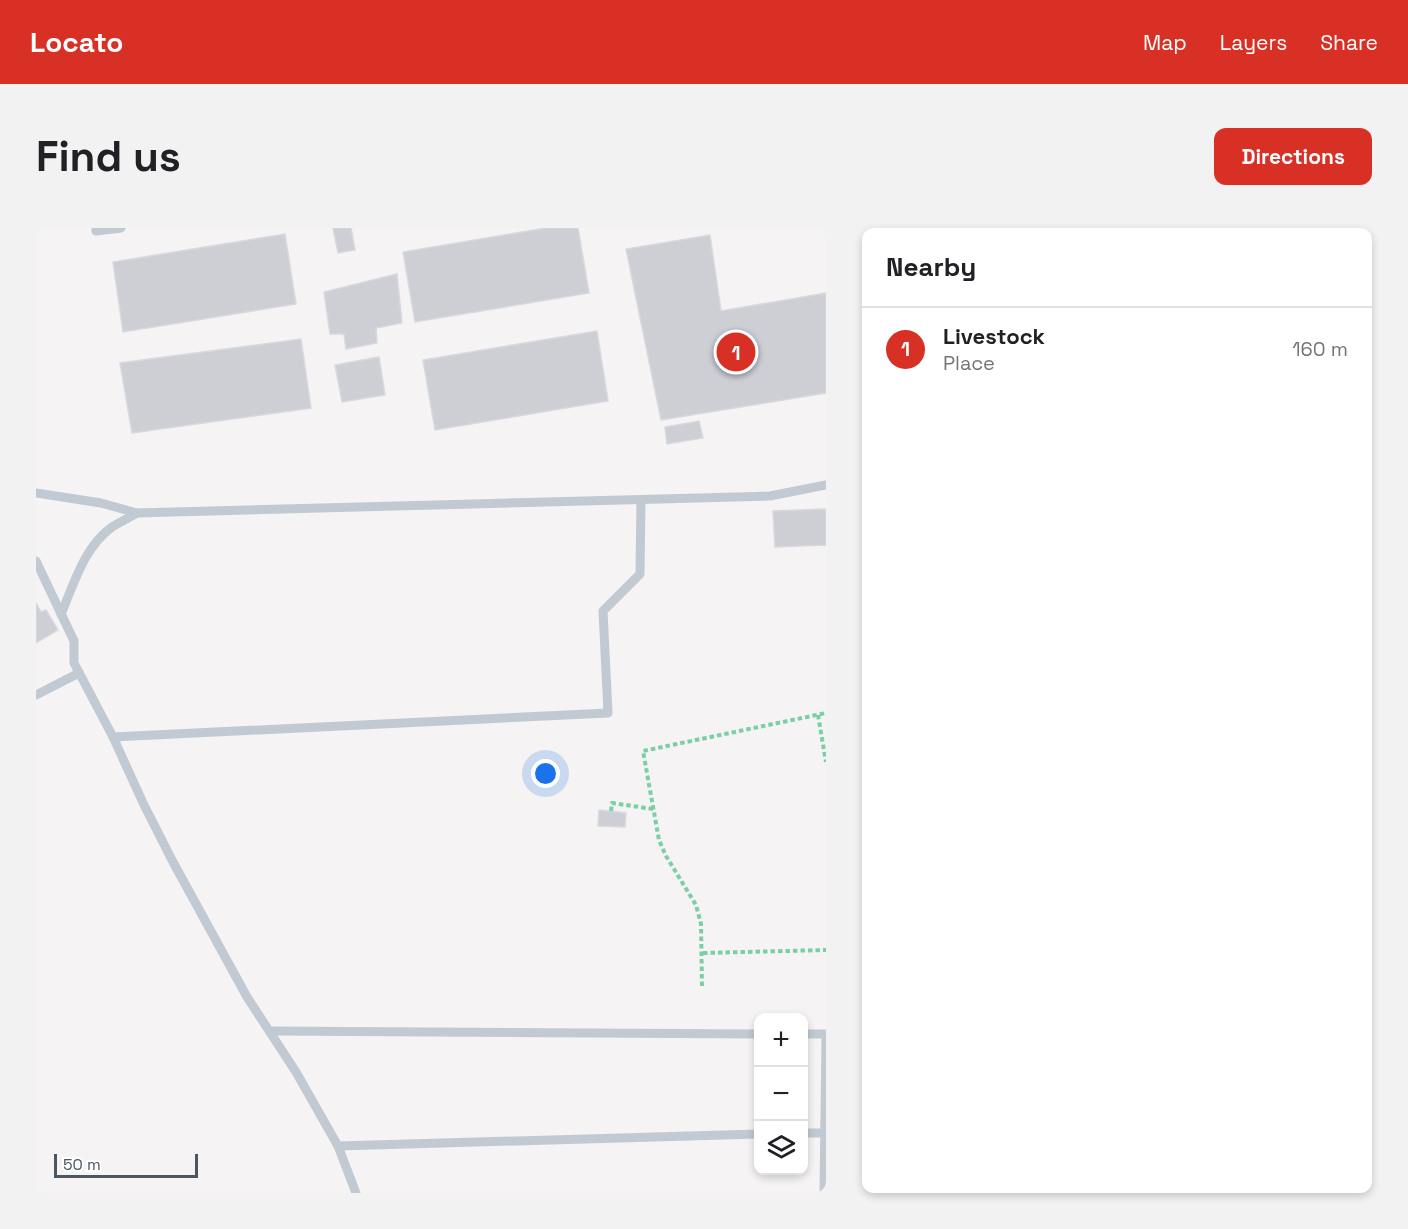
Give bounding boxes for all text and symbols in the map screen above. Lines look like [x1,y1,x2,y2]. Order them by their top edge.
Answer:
text: Locato [30,24,123,60]
text: Map [1143,29,1187,56]
text: Layers [1220,29,1287,56]
text: Share [1320,29,1378,56]
button: Directions [1214,128,1372,185]
text: Find us [36,130,181,183]
text: Nearby [886,250,976,284]
text: Livestock [943,322,1045,350]
pin: 1 [716,330,756,374]
text: 1 [901,336,910,362]
text: 160 m [1292,336,1348,362]
text: Place [943,350,995,376]
your location [531,759,560,788]
map controls [754,1013,808,1175]
button: + [754,1013,808,1067]
button: − [754,1067,808,1121]
button: layers [754,1121,808,1175]
scale bar [54,1151,198,1178]
text: 50 m [63,1154,101,1175]

